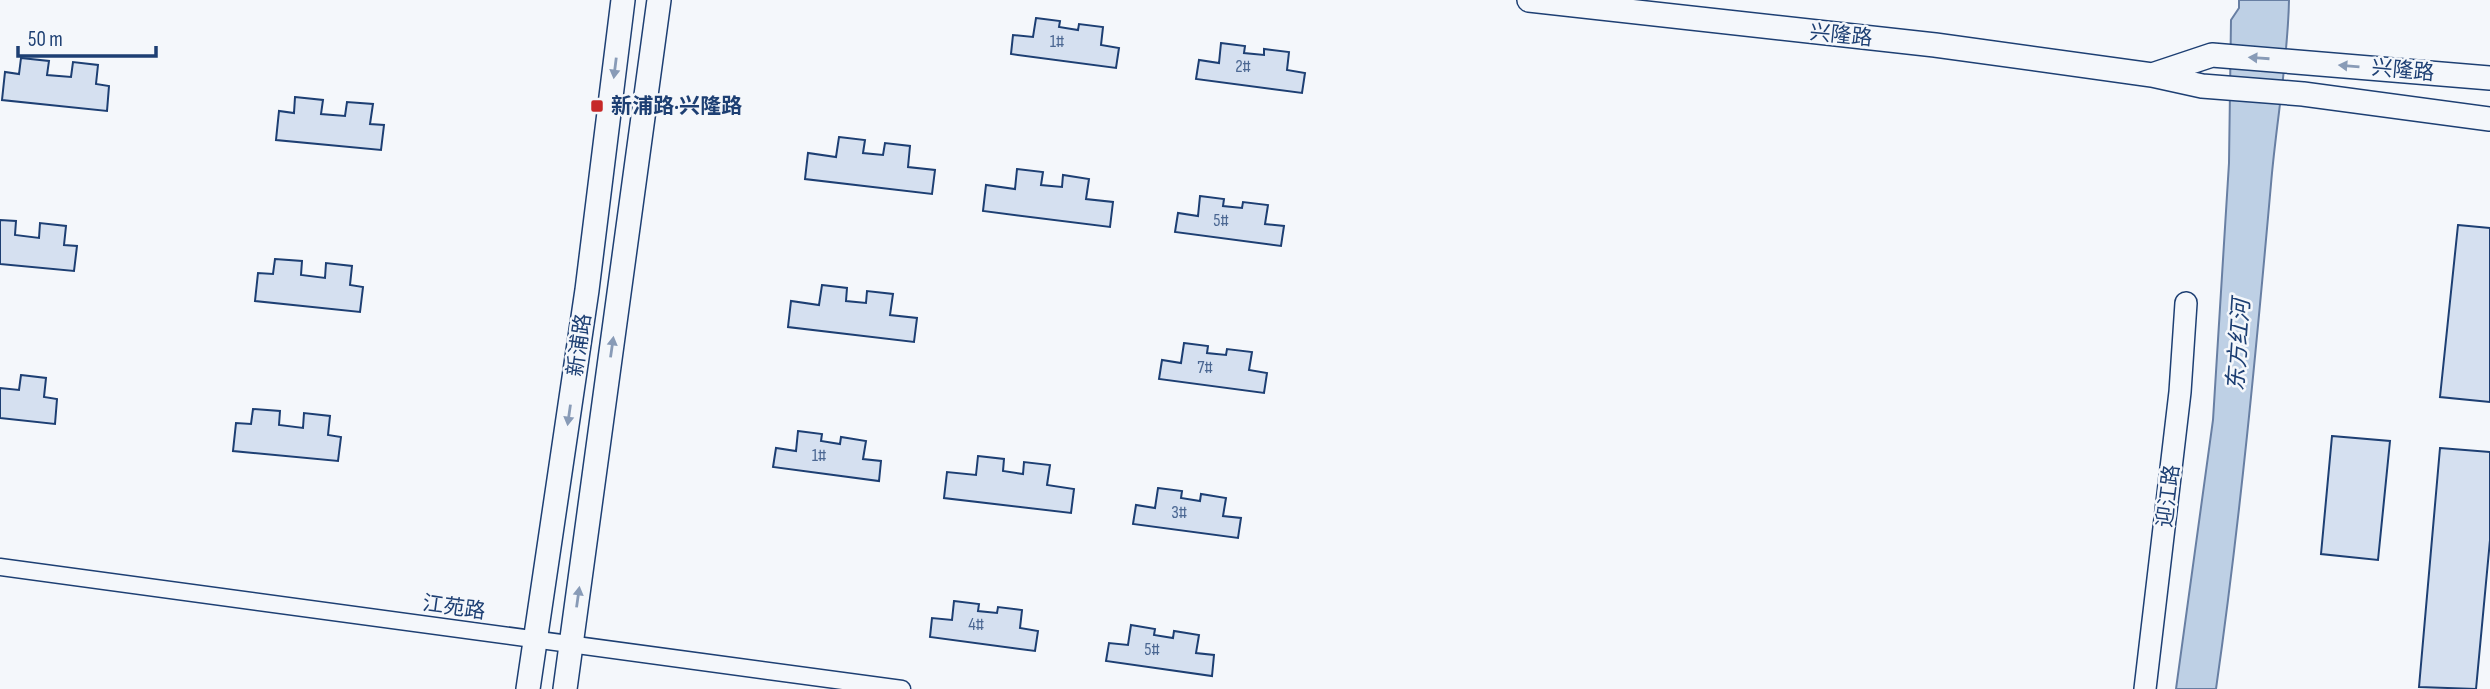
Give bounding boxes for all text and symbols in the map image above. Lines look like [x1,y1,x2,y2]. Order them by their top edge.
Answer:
scale bar [18,14,156,58]
street label: 兴隆路 [1808,20,1874,51]
text: 50 m [28,27,63,52]
house number: 1# [1050,31,1064,52]
one-way arrow [2248,53,2270,64]
street label: 兴隆路 [2370,55,2435,86]
house number: 2# [1235,56,1251,77]
one-way arrow [609,57,620,79]
one-way arrow [2338,60,2360,71]
place label: 新浦路·兴隆路 [611,94,742,119]
marker: 新浦路·兴隆路 [589,98,605,114]
house number: 5# [1213,210,1229,231]
water label: 东方红河 [2222,294,2256,392]
street label: 新浦路 [563,312,596,378]
one-way arrow [607,336,618,358]
house number: 7# [1197,357,1213,378]
one-way arrow [563,404,574,426]
house number: 1# [812,445,826,466]
street label: 迎江路 [2152,463,2185,529]
house number: 3# [1171,502,1187,523]
one-way arrow [573,586,584,608]
street label: 江苑路 [421,591,487,624]
house number: 4# [968,614,984,635]
house number: 5# [1144,639,1160,660]

